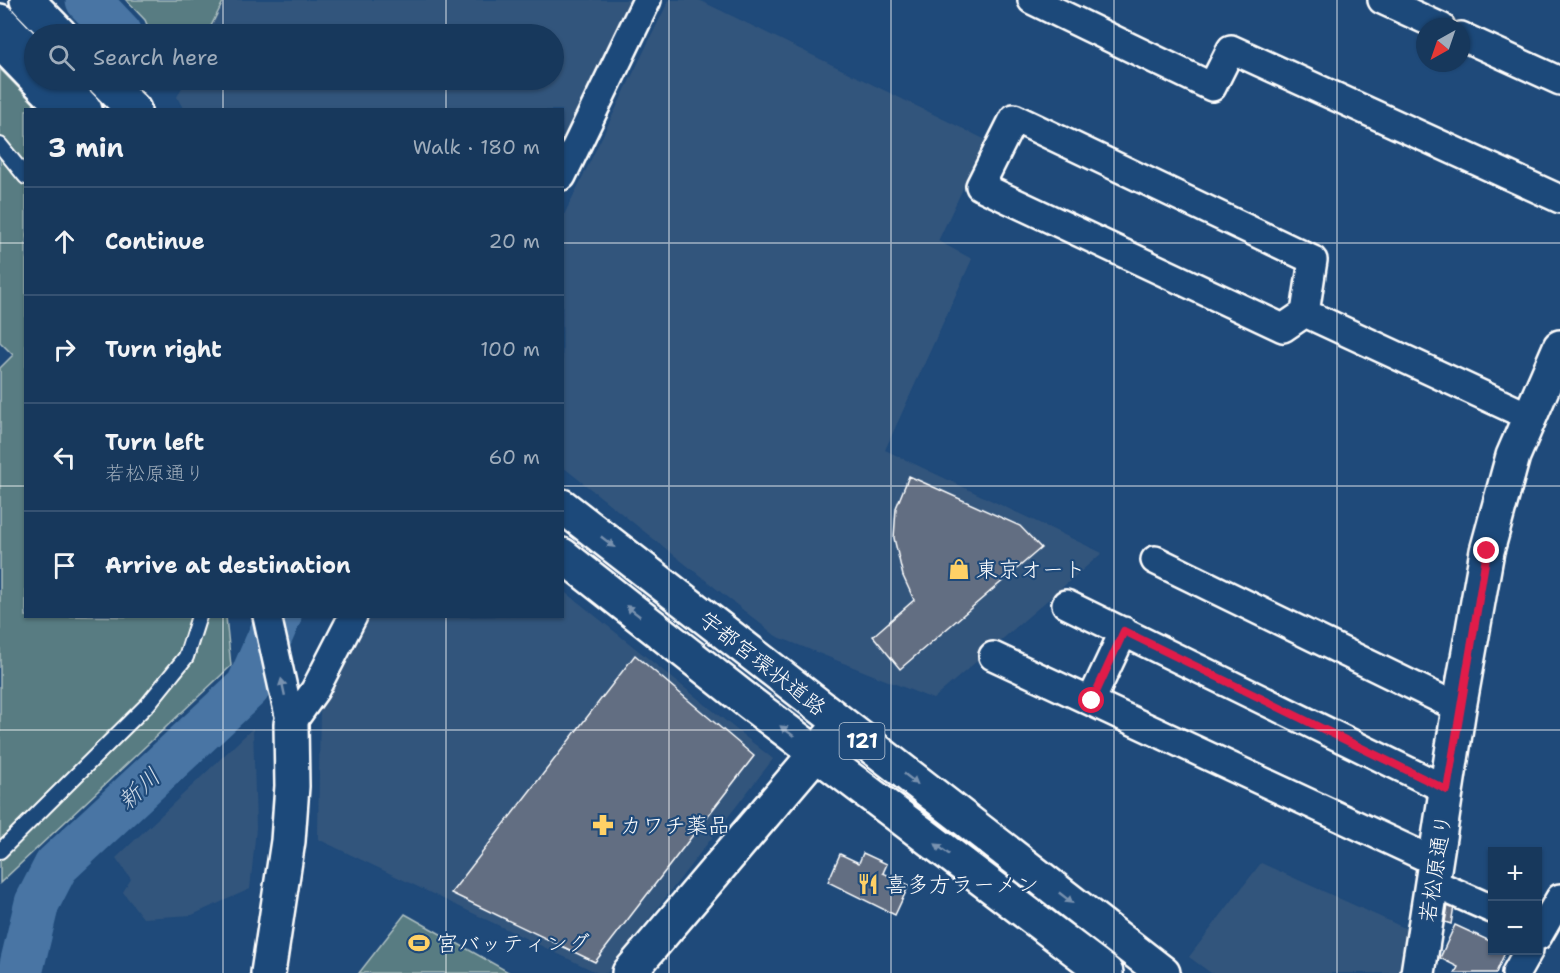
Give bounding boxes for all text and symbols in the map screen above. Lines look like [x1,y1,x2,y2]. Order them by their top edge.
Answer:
north arrow [1416,18,1470,72]
search box [24,24,564,90]
icon: search [45,41,78,74]
text: Search here [93,43,219,72]
text: 3 min [48,130,124,165]
text: Walk · 180 m [413,134,540,160]
icon: ahead [48,225,81,258]
text: Continue [105,227,205,256]
text: 20 m [489,228,540,254]
icon: right [48,333,81,366]
text: Turn right [105,335,222,364]
text: 100 m [480,336,540,362]
text: Turn left [105,428,204,457]
icon: left [48,441,81,474]
text: 60 m [488,444,540,470]
text: 若松原通り [105,460,205,486]
one-way arrow [601,536,616,548]
route end [1473,537,1499,563]
icon: arrive [48,549,81,582]
text: Arrive at destination [105,551,351,580]
place label: 東京オート [976,555,1086,584]
shop icon: 東京オート [947,557,971,581]
one-way arrow [625,605,641,618]
street label: 宇都宮環状道路 [693,605,832,722]
one-way arrow [278,677,287,696]
route start [1078,687,1104,713]
road number: 121 [840,723,884,759]
one-way arrow [779,726,794,738]
water label: 新川 [111,761,167,817]
one-way arrow [903,772,919,785]
place label: カワチ薬品 [620,811,730,840]
street label: 若松原通り [1413,811,1458,925]
pharmacy icon: カワチ薬品 [591,813,615,837]
one-way arrow [934,844,949,856]
map controls [1488,847,1542,955]
button: + [1488,847,1542,901]
place label: 喜多方ラーメン [885,870,1039,899]
restaurant icon: 喜多方ラーメン [856,872,880,896]
one-way arrow [1058,891,1073,903]
button: − [1488,901,1542,955]
place label: 宮バッティング [436,929,590,958]
sports icon: 宮バッティング [407,931,431,955]

